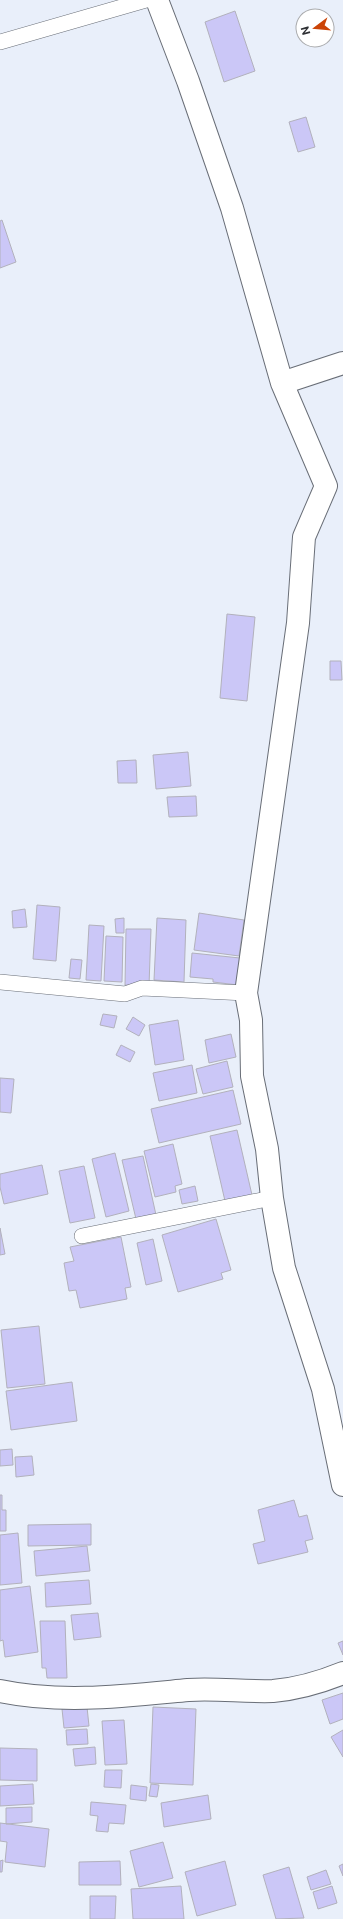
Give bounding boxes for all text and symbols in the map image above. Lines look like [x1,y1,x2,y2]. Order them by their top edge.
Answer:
north arrow [295,8,335,48]
text: N [298,25,312,37]

